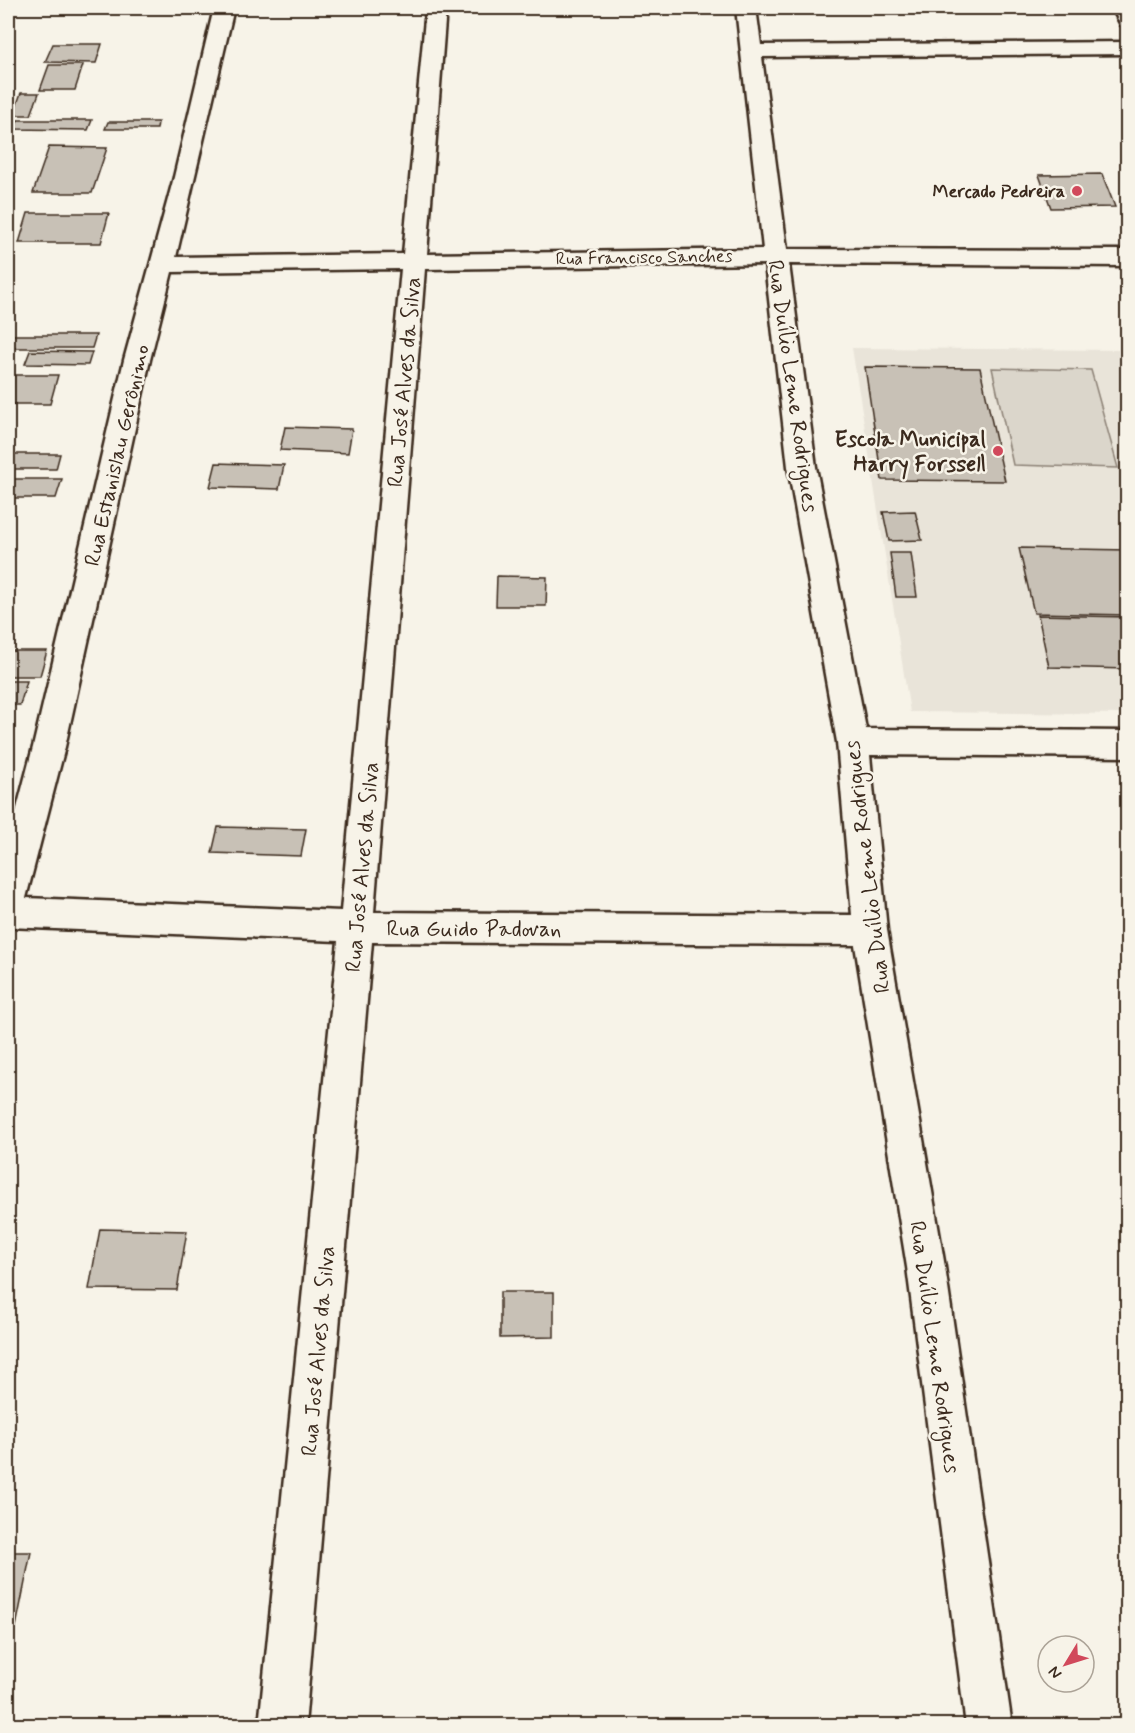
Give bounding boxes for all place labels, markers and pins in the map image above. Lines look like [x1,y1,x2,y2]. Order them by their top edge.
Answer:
place label: Mercado Pedreira [933,180,1065,204]
marker: Mercado Pedreira [1070,184,1084,198]
place label: Escola Municipal Harry Forssell [834,426,987,480]
marker: Escola Municipal Harry Forssell [991,444,1005,458]

